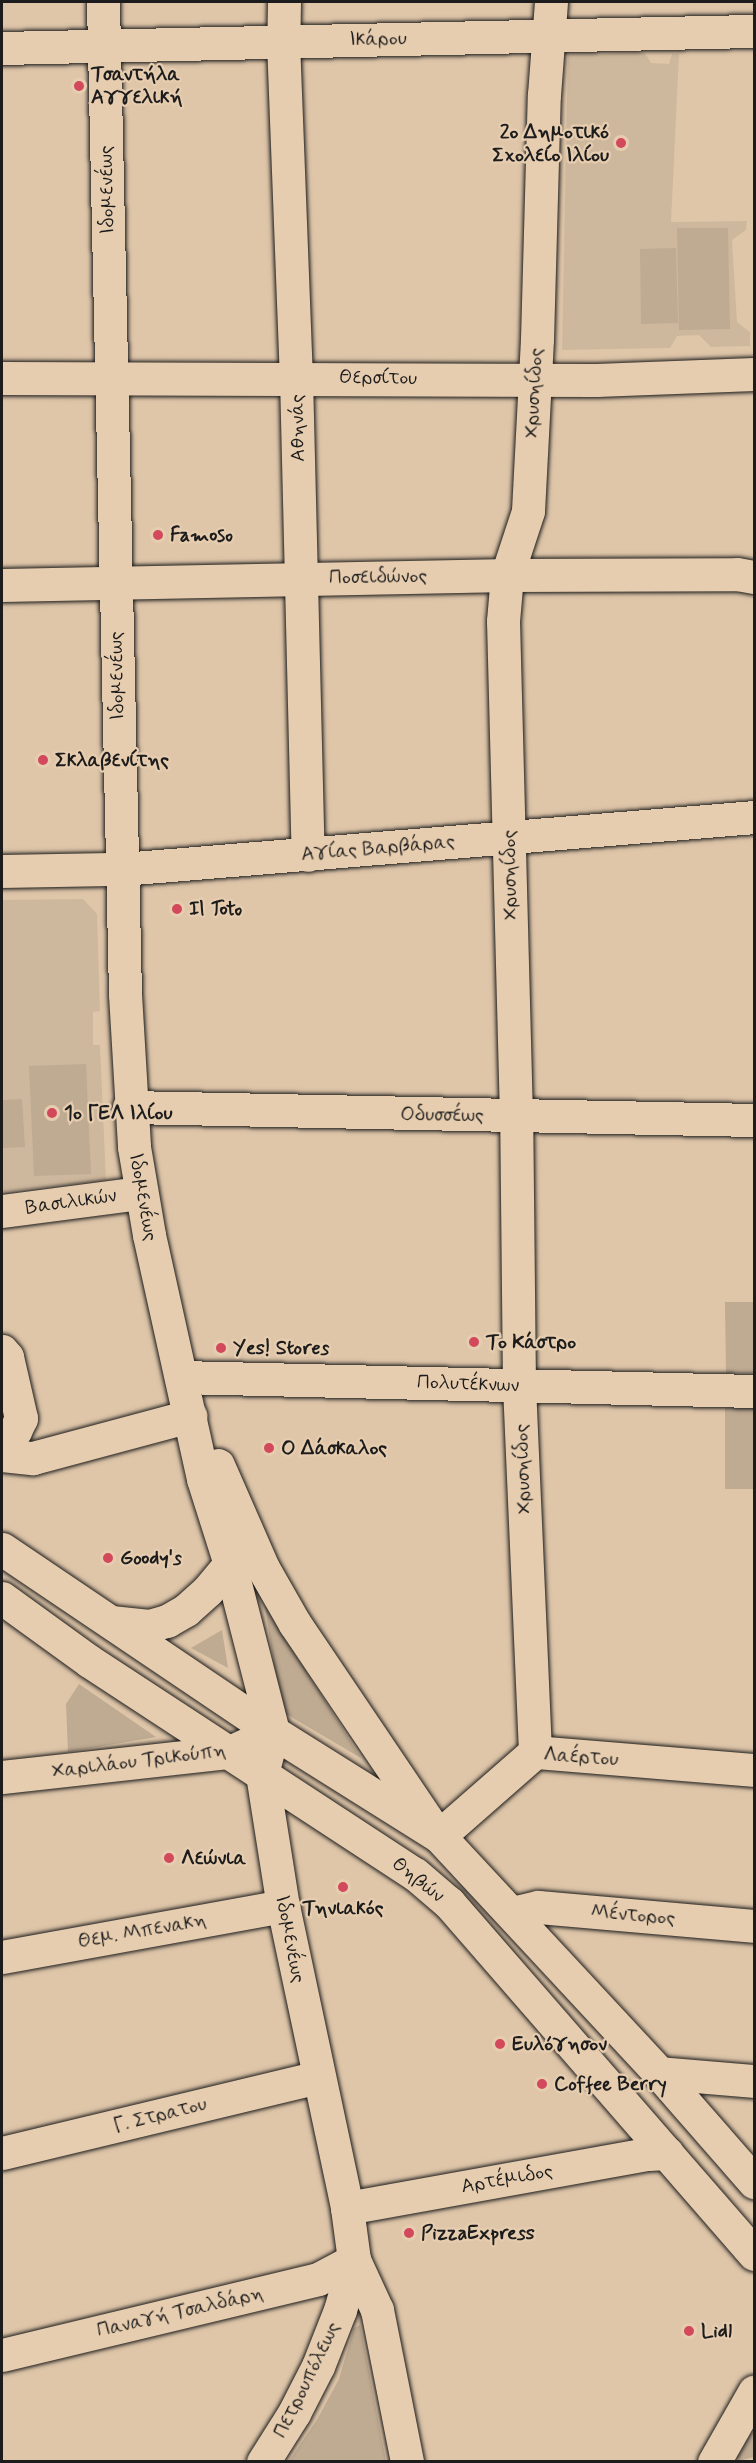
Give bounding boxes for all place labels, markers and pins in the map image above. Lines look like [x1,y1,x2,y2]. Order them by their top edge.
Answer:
place label: Τσαντήλα Αγγελική [91,62,182,109]
marker: Τσαντήλα Αγγελική [72,79,86,93]
place label: 2ο Δημοτικό Σχολείο Ιλίου [492,120,609,167]
marker: 2ο Δημοτικό Σχολείο Ιλίου [614,136,628,150]
place label: Famoso [170,523,233,547]
marker: Famoso [151,528,165,542]
place label: Σκλαβενίτης [55,748,169,772]
marker: Σκλαβενίτης [36,753,50,767]
place label: Il Toto [189,897,241,921]
marker: Il Toto [170,902,184,916]
place label: 1ο ΓΕΛ Ιλίου [64,1101,172,1125]
marker: 1ο ΓΕΛ Ιλίου [45,1106,59,1120]
place label: Το Κάστρο [486,1330,576,1354]
marker: Το Κάστρο [467,1335,481,1349]
place label: Yes! Stores [233,1336,329,1360]
marker: Yes! Stores [214,1341,228,1355]
place label: Ο Δάσκαλος [281,1436,387,1460]
marker: Ο Δάσκαλος [262,1441,276,1455]
place label: Goody's [120,1546,182,1570]
marker: Goody's [101,1551,115,1565]
place label: Λεώνια [181,1846,246,1870]
marker: Λεώνια [162,1851,176,1865]
marker: Τηνιακός [336,1880,350,1894]
place label: Τηνιακός [303,1896,383,1920]
place label: Ευλόγησον [512,2032,607,2056]
marker: Ευλόγησον [493,2037,507,2051]
place label: Coffee Berry [554,2072,667,2096]
marker: Coffee Berry [535,2077,549,2091]
place label: PizzaExpress [421,2221,535,2245]
marker: PizzaExpress [402,2226,416,2240]
place label: Lidl [701,2319,732,2343]
marker: Lidl [682,2324,696,2338]

